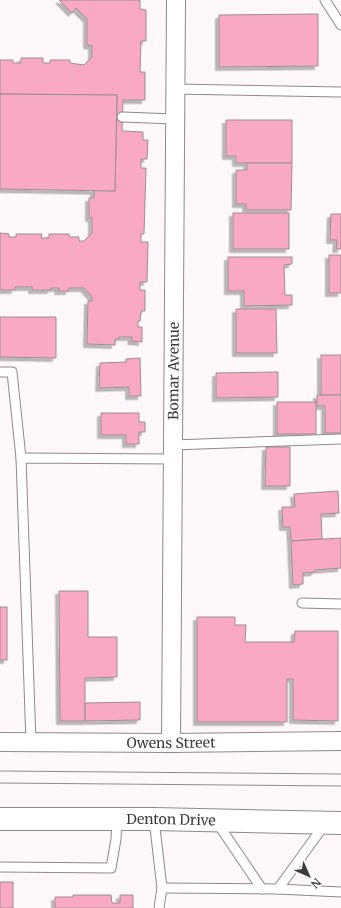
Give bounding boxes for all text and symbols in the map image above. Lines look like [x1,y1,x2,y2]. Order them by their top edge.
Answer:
street label: Bomar Avenue [164,322,183,420]
street label: Owens Street [126,733,216,752]
street label: Denton Drive [126,810,216,829]
north arrow [289,856,329,896]
text: N [308,875,324,891]

